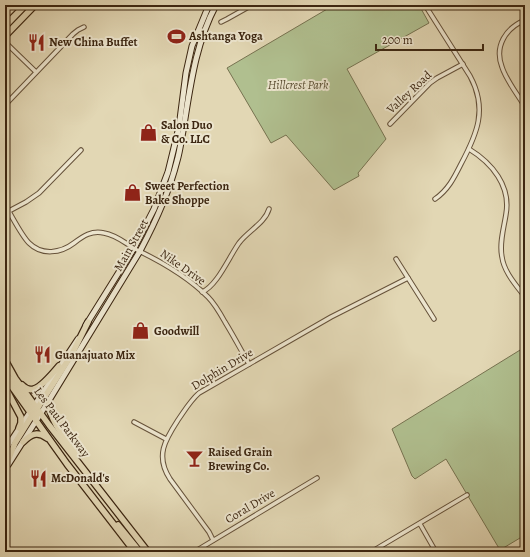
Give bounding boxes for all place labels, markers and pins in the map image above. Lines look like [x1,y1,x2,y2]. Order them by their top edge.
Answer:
sports icon: Ashtanga Yoga [166,26,186,46]
place label: Ashtanga Yoga [188,28,263,44]
restaurant icon: New China Buffet [26,32,46,52]
place label: New China Buffet [49,34,138,50]
place label: Salon Duo & Co. LLC [161,117,212,147]
shop icon: Salon Duo & Co. LLC [138,122,158,142]
place label: Sweet Perfection Bake Shoppe [145,178,229,208]
shop icon: Sweet Perfection Bake Shoppe [122,183,142,203]
shop icon: Goodwill [131,321,151,341]
place label: Goodwill [154,323,200,339]
restaurant icon: Guanajuato Mix [32,345,52,365]
place label: Guanajuato Mix [55,347,135,363]
place label: Raised Grain Brewing Co. [208,444,273,474]
bar icon: Raised Grain Brewing Co. [185,449,205,469]
restaurant icon: McDonald's [28,468,48,488]
place label: McDonald's [51,470,109,486]

